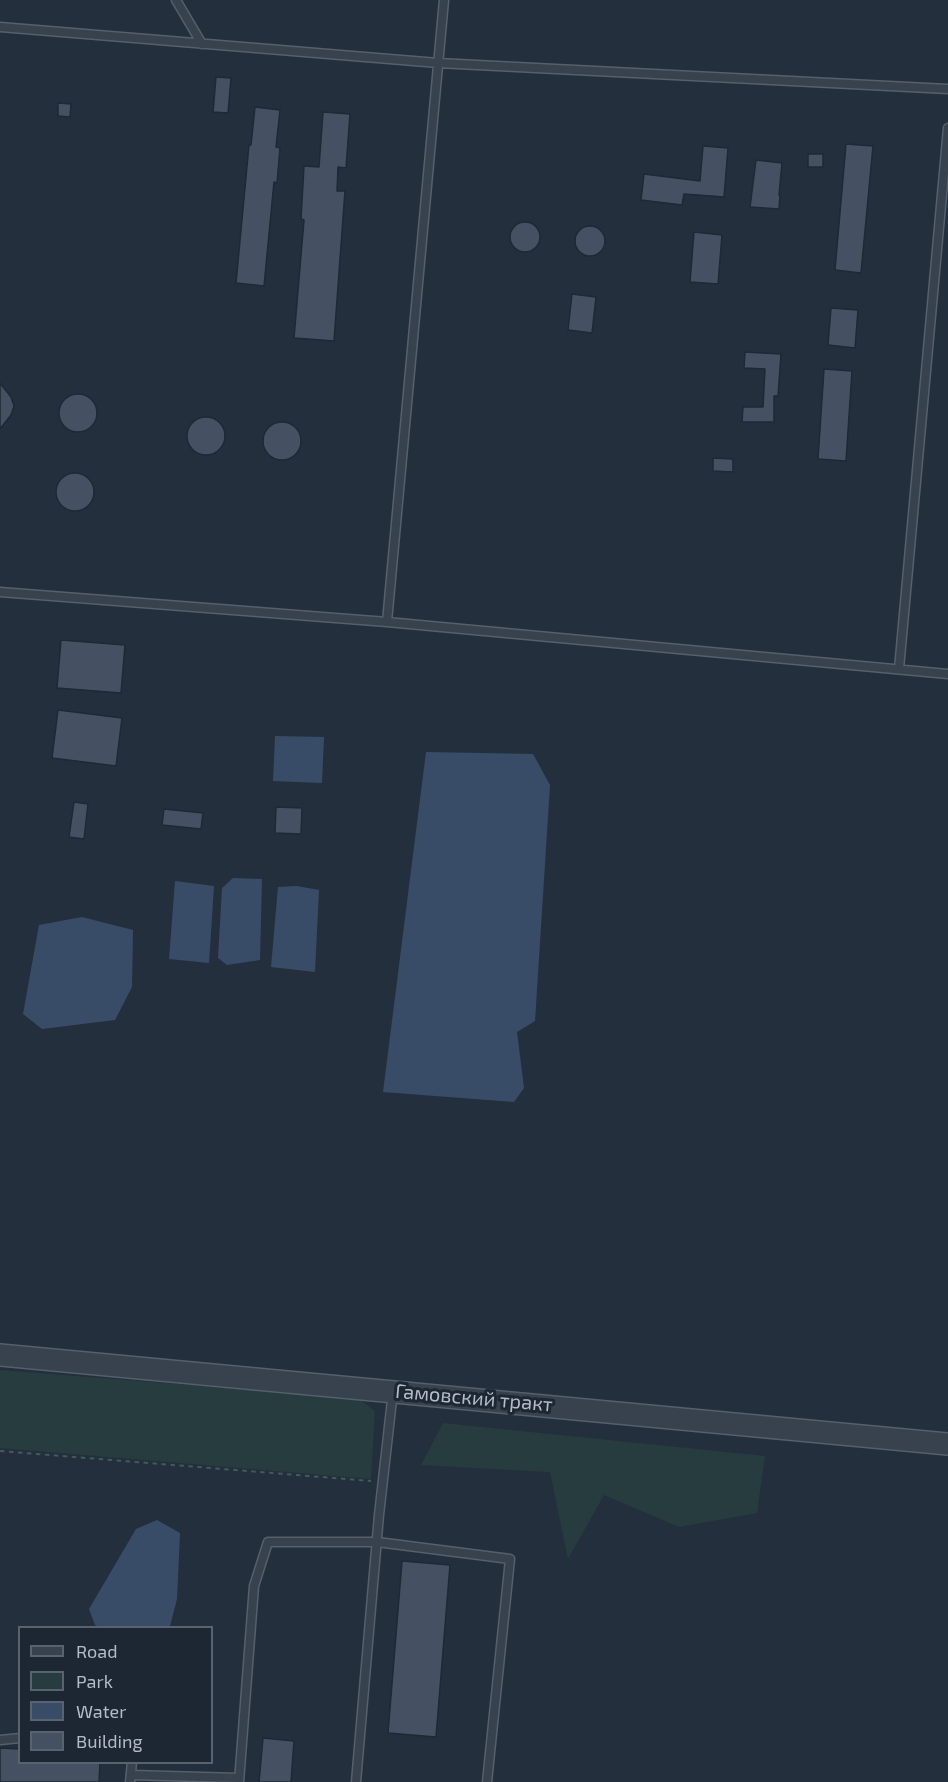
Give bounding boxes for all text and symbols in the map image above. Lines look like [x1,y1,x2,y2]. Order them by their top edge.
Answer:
street label: Гамовский тракт [394,1379,554,1417]
legend [18,1626,213,1764]
text: Road [76,1640,117,1662]
text: Park [76,1670,113,1692]
text: Water [76,1700,126,1722]
text: Building [76,1730,143,1752]

